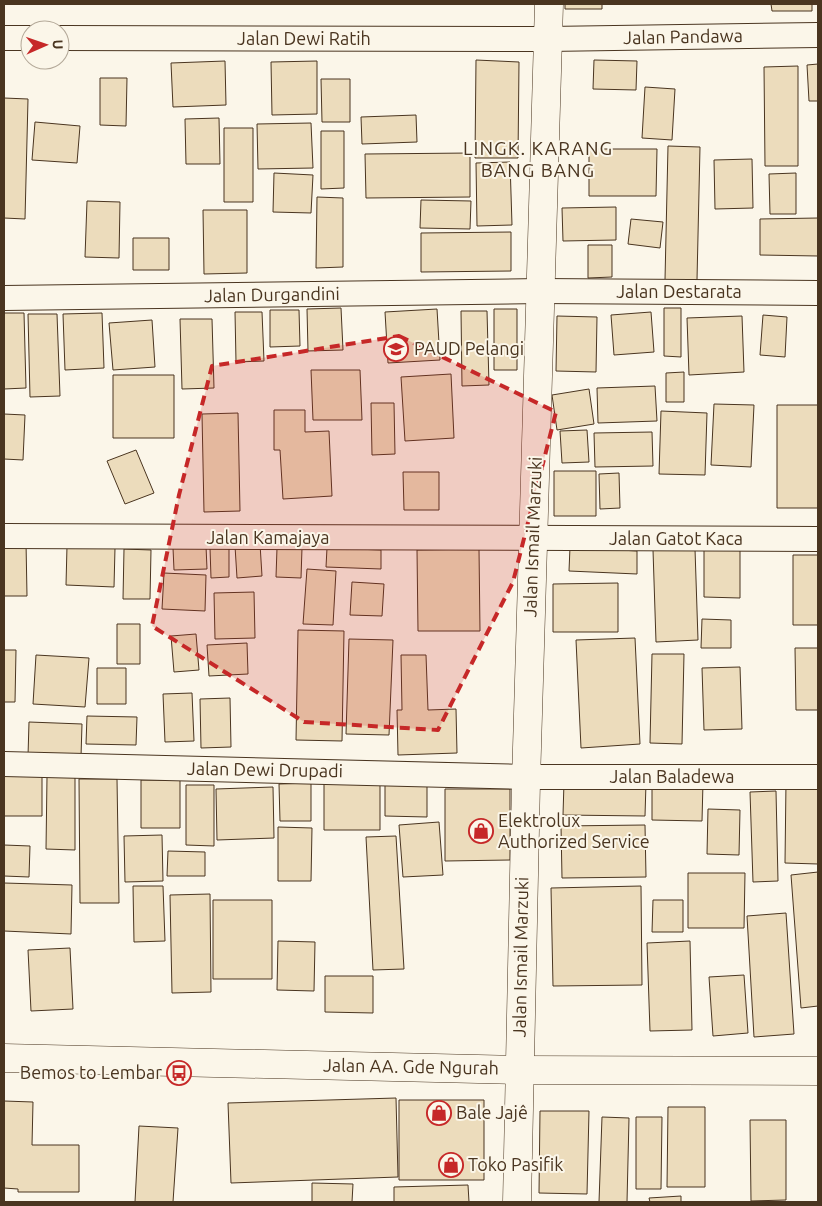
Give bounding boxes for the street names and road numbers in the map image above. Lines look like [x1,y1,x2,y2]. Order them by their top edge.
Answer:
street label: Jalan Pandawa [623,25,743,47]
street label: Jalan Dewi Ratih [237,28,371,48]
street label: Jalan Destarata [616,281,742,301]
street label: Jalan Durgandini [204,283,340,305]
street label: Jalan Ismail Marzuki [519,456,545,618]
street label: Jalan Kamajaya [206,527,330,547]
street label: Jalan Gatot Kaca [609,528,743,548]
street label: Jalan Dewi Drupadi [187,758,343,780]
street label: Jalan Baladewa [610,766,734,786]
street label: Jalan Ismail Marzuki [509,876,531,1037]
street label: Jalan AA. Gde Ngurah [323,1054,499,1078]

